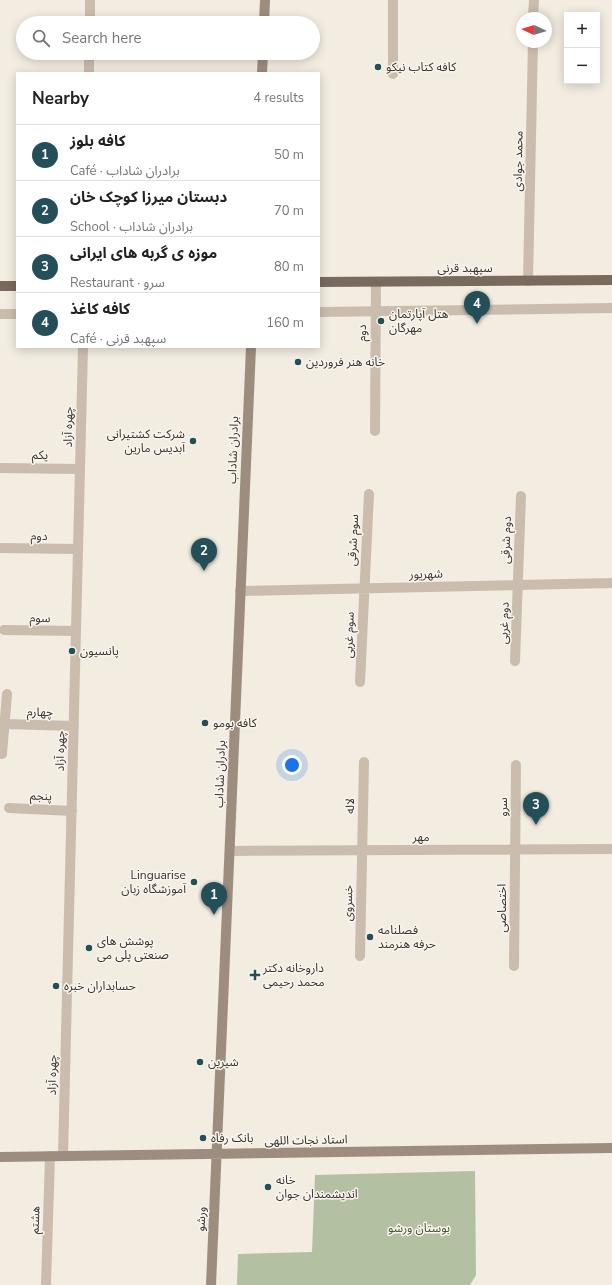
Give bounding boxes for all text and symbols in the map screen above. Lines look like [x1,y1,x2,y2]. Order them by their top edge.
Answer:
north arrow [516,12,552,48]
map controls [564,12,600,84]
button: + [564,12,600,48]
search box [16,16,320,60]
icon: search [30,27,52,49]
text: Search here [62,28,142,48]
button: − [564,48,600,84]
place label: کافه کتاب نیکو [386,59,457,75]
marker: کافه کتاب نیکو [373,62,383,72]
text: Nearby [32,87,89,110]
text: 4 results [253,89,304,107]
street label: محمد جوادی [509,130,527,192]
text: کافه بلوز [70,131,125,151]
text: 1 [41,146,49,164]
text: 50 m [274,146,304,164]
text: Café · برادران شاداب [70,162,180,180]
text: دبستان میرزا کوچک خان [70,187,227,207]
text: 2 [41,202,49,220]
text: 70 m [274,202,304,220]
text: School · برادران شاداب [70,218,193,236]
text: موزه ی گربه های ایرانی [70,243,217,263]
text: 3 [41,258,49,276]
text: 80 m [274,258,304,276]
street label: سپهبد قرنی [437,260,493,276]
text: Restaurant · سرو [70,274,165,292]
pin: 4 [464,291,490,324]
text: کافه کاغذ [70,299,130,319]
place label: هتل آپارتمان مهرگان [389,306,449,336]
text: 4 [41,314,49,332]
text: 160 m [266,314,304,332]
marker: هتل آپارتمان مهرگان [376,316,386,326]
street label: دوم [354,324,371,341]
text: Café · سپهبد قرنی [70,330,166,348]
place label: خانه هنر فروردین [306,354,385,370]
marker: خانه هنر فروردین [293,357,303,367]
street label: چهره آزاد [60,406,76,448]
street label: برادران شاداب [224,416,242,484]
place label: شرکت کشتیرانی آبدیس مارین [107,426,185,456]
marker: شرکت کشتیرانی آبدیس مارین [188,436,198,446]
street label: یکم [32,447,48,464]
street label: سوم شرقی [344,514,363,566]
street label: دوم شرقی [497,515,516,564]
street label: دوم [30,528,48,545]
pin: 2 [191,538,217,571]
street label: شهریور [408,566,443,582]
street label: دوم غربی [495,601,514,645]
street label: سوم [29,610,51,627]
street label: سوم غربی [340,612,359,659]
place label: پانسیون [80,643,119,659]
marker: پانسیون [67,646,77,656]
street label: چهارم [27,704,53,721]
place label: کافه بومو [213,715,258,731]
marker: کافه بومو [200,718,210,728]
street label: چهره آزاد [52,730,68,772]
street label: برادران شاداب [211,740,229,808]
your location [282,755,302,775]
street label: پنجم [30,788,52,805]
pin: 3 [523,792,549,825]
street label: سرو [495,797,511,817]
street label: لاله [342,798,358,814]
street label: مهر [411,829,430,845]
place label: Linguarise آموزشگاه زبان [121,867,186,897]
marker: Linguarise آموزشگاه زبان [189,877,199,887]
pin: 1 [201,882,227,915]
street label: اختصاصی [494,883,510,932]
street label: خسروی [340,885,356,921]
place label: فصلنامه حرفه هنرمند [378,922,436,952]
marker: فصلنامه حرفه هنرمند [365,932,375,942]
place label: پوشش های صنعتی پلی می [97,933,169,963]
marker: پوشش های صنعتی پلی می [84,943,94,953]
place label: داروخانه دکتر محمد رحیمی [262,960,325,990]
marker: داروخانه دکتر محمد رحیمی [250,970,260,980]
place label: حسابداران خبره [64,978,136,994]
marker: حسابداران خبره [51,981,61,991]
street label: چهره آزاد [44,1054,60,1096]
place label: شیرین [208,1054,239,1070]
marker: شیرین [195,1057,205,1067]
place label: بانک رفاه [211,1130,254,1146]
street label: استاد نجات اللهی [264,1131,348,1149]
marker: بانک رفاه [198,1133,208,1143]
place label: خانه اندیشمندان جوان [276,1172,358,1202]
marker: خانه اندیشمندان جوان [263,1182,273,1192]
street label: هشتم [27,1205,44,1234]
street label: ورشو [192,1206,210,1232]
park label: بوستان ورشو [388,1220,450,1236]

